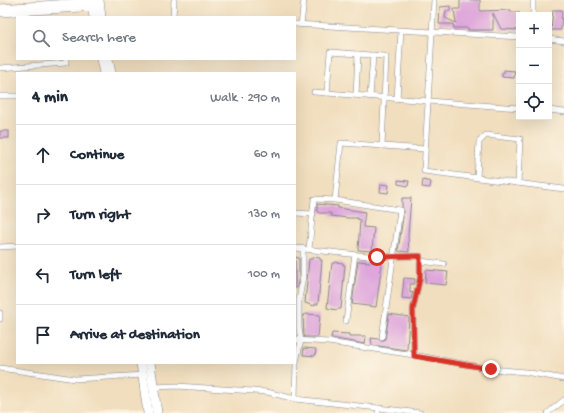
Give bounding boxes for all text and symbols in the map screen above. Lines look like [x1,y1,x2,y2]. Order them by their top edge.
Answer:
map controls [516,12,552,120]
button: + [516,12,552,48]
search box [16,16,296,60]
icon: search [30,27,52,49]
text: Search here [62,29,136,47]
button: − [516,48,552,84]
button: locate [516,84,552,120]
text: 4 min [32,88,68,108]
text: Walk · 290 m [210,91,280,106]
icon: ahead [32,144,54,166]
text: Continue [70,146,124,164]
text: 60 m [254,147,280,162]
icon: right [32,204,54,226]
text: Turn right [70,206,130,224]
text: 130 m [248,207,280,222]
route start [368,248,386,266]
icon: left [32,264,54,286]
text: Turn left [70,266,121,284]
text: 100 m [248,267,280,282]
icon: arrive [32,324,54,346]
text: Arrive at destination [70,326,200,344]
route end [482,360,500,378]

